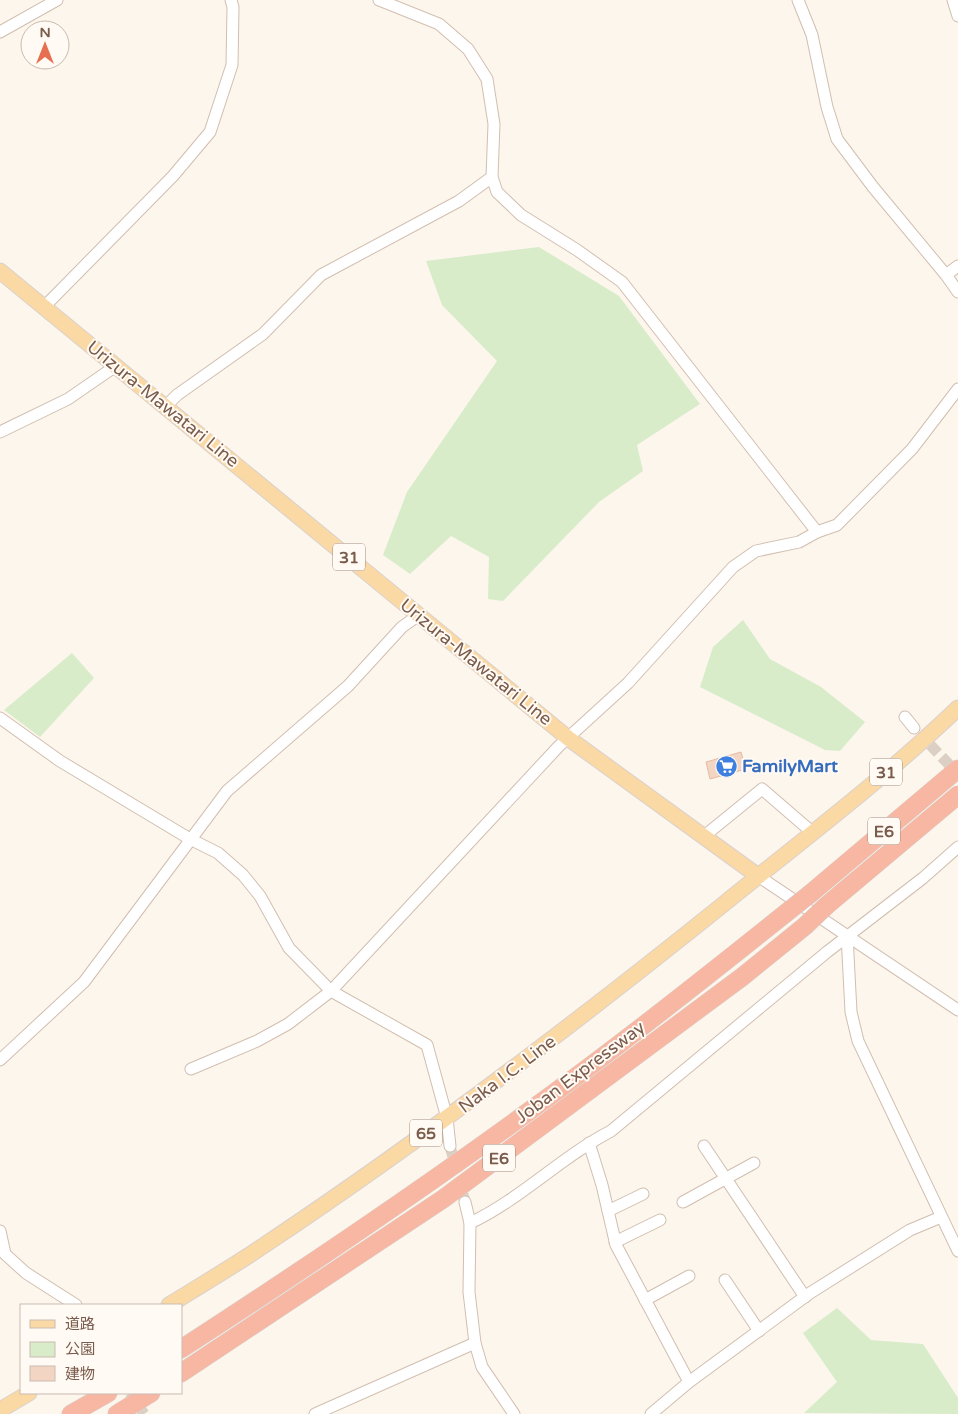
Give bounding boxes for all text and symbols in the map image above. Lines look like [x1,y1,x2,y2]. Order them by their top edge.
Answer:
north arrow [20,20,70,70]
text: N [39,24,51,41]
street label: Urizura-Mawatari Line [82,336,244,472]
road number: 31 [333,544,365,570]
street label: Urizura-Mawatari Line [395,594,557,730]
supermarket icon: FamilyMart [714,754,738,778]
place label: FamilyMart [742,755,838,777]
road number: 31 [870,759,902,786]
road number: E6 [868,818,900,844]
street label: Joban Expressway [511,1016,650,1128]
street label: Naka I.C. Line [454,1030,560,1118]
road number: 65 [410,1120,442,1146]
road number: E6 [483,1144,515,1172]
legend [20,1304,182,1394]
text: 道路 [65,1315,95,1333]
text: 公園 [65,1340,95,1358]
text: 建物 [65,1365,95,1383]

